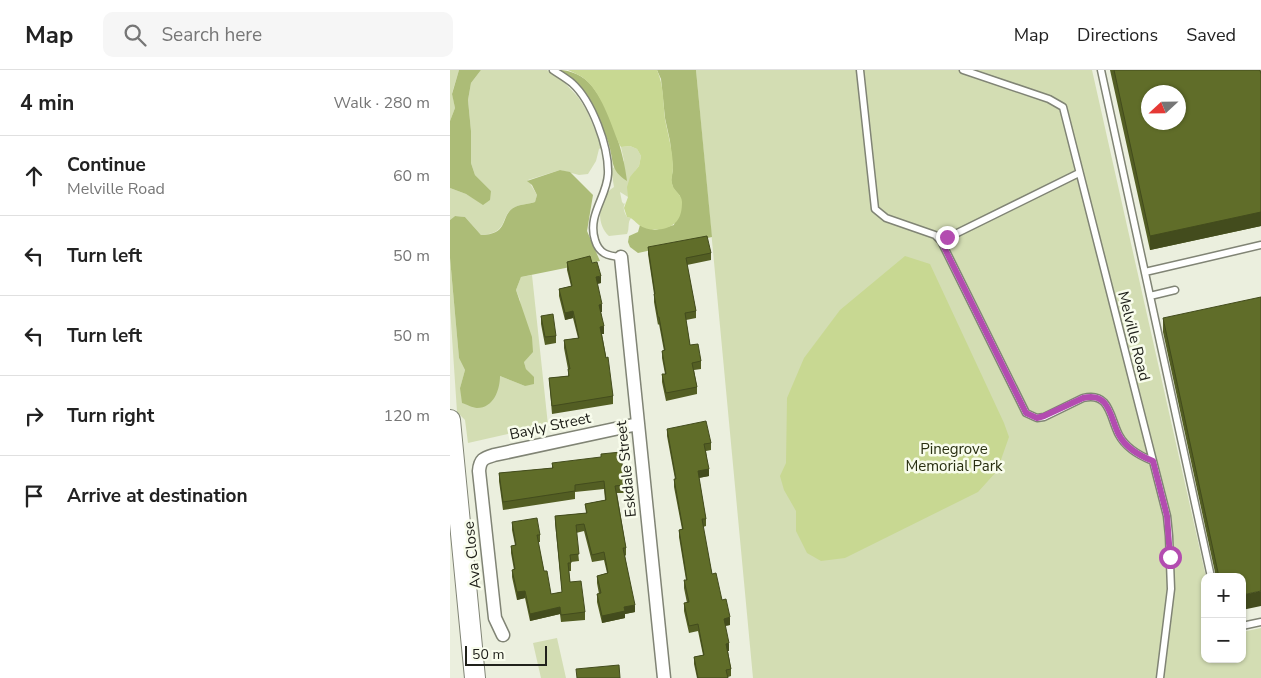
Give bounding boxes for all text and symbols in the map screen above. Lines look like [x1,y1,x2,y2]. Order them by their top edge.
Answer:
search box [103,12,453,57]
text: Map [25,19,73,51]
icon: search [121,21,149,49]
text: Search here [161,22,262,48]
text: Map [1014,23,1049,47]
text: Directions [1077,23,1158,47]
text: Saved [1186,23,1236,47]
north arrow [1141,85,1186,130]
text: 4 min [20,89,74,117]
text: Walk · 280 m [334,92,430,114]
text: Continue [67,152,146,178]
icon: ahead [20,162,48,190]
text: 60 m [393,165,430,187]
text: Melville Road [67,178,165,200]
route end [936,226,959,249]
icon: left [20,242,48,270]
text: Turn left [67,243,142,269]
text: 50 m [393,245,430,267]
street label: Melville Road [1113,289,1155,383]
icon: left [20,322,48,350]
text: Turn left [67,323,142,349]
text: 50 m [393,325,430,347]
icon: right [20,402,48,430]
text: Turn right [67,403,154,429]
text: 120 m [383,405,430,427]
street label: Bayly Street [508,407,593,444]
street label: Eskdale Street [611,419,641,518]
park label: Pinegrove Memorial Park [905,439,1003,476]
icon: arrive [20,482,48,510]
text: Arrive at destination [67,483,248,509]
street label: Ava Close [459,520,485,590]
route start [1159,546,1182,569]
map controls [1201,573,1246,663]
button: + [1201,573,1246,618]
button: − [1201,618,1246,663]
scale bar [465,643,548,666]
text: 50 m [472,645,504,664]

